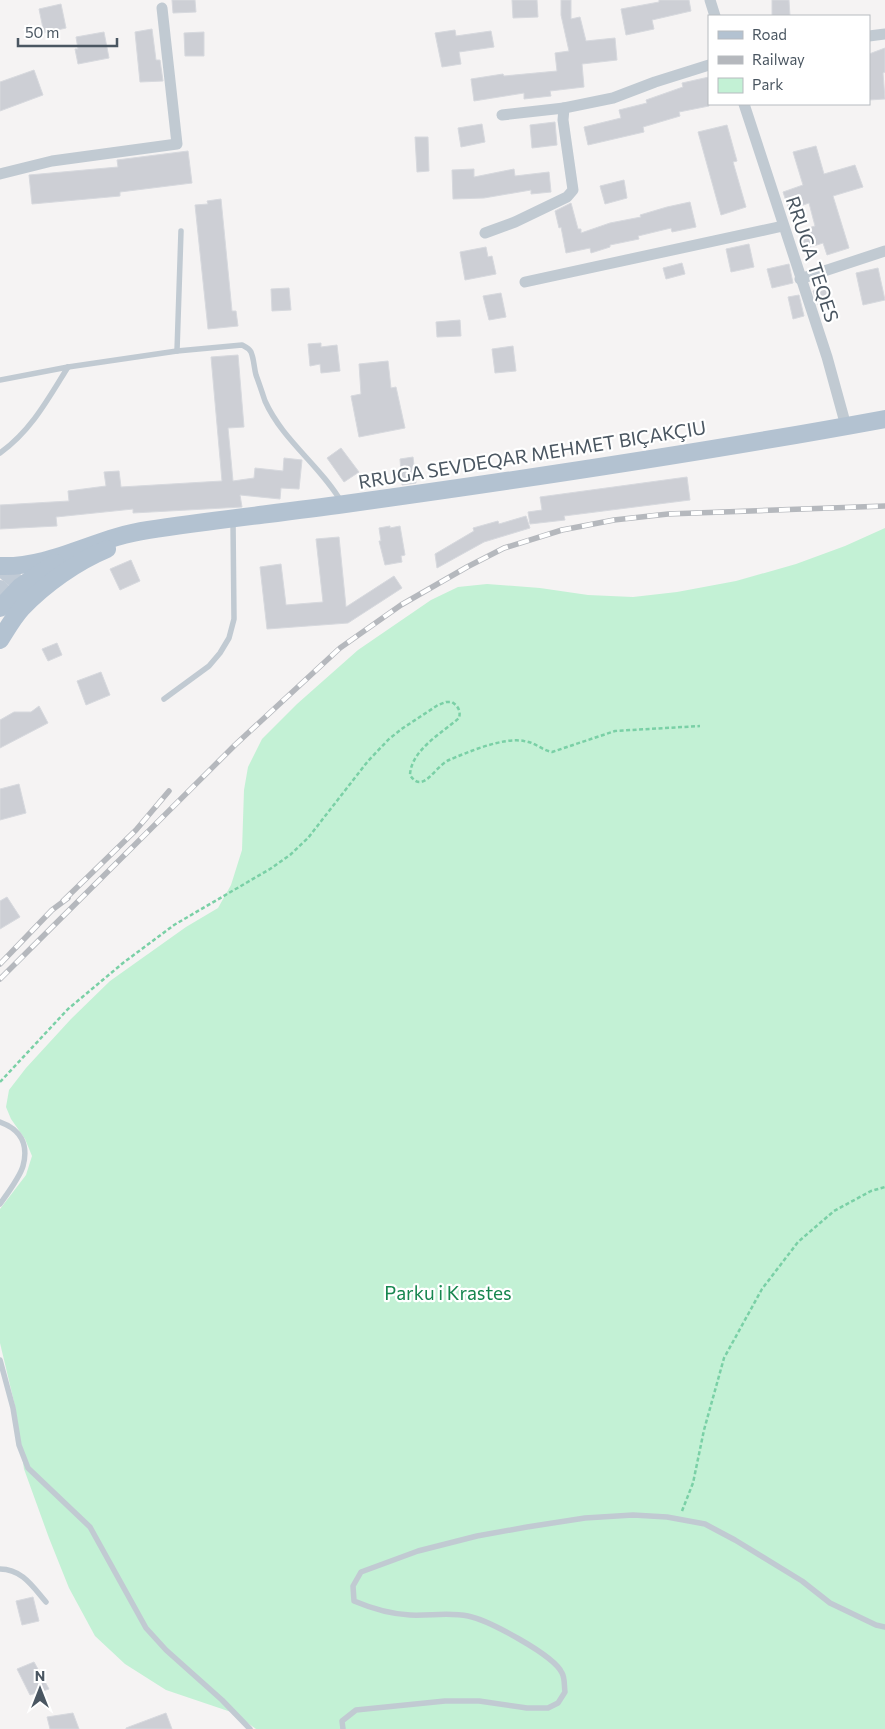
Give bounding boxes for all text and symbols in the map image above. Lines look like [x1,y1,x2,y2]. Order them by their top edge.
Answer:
scale bar [18,15,116,47]
legend [708,15,870,105]
text: 50 m [25,23,59,41]
text: Road [752,25,787,43]
text: Railway [752,50,805,68]
text: Park [752,75,783,93]
street label: RRUGA TEQES [782,193,844,325]
street label: RRUGA SEVDEQAR MEHMET BIÇAKÇIU [356,415,708,493]
park label: Parku i Krastes [384,1281,512,1304]
north arrow [15,1664,65,1714]
text: N [35,1667,45,1684]

